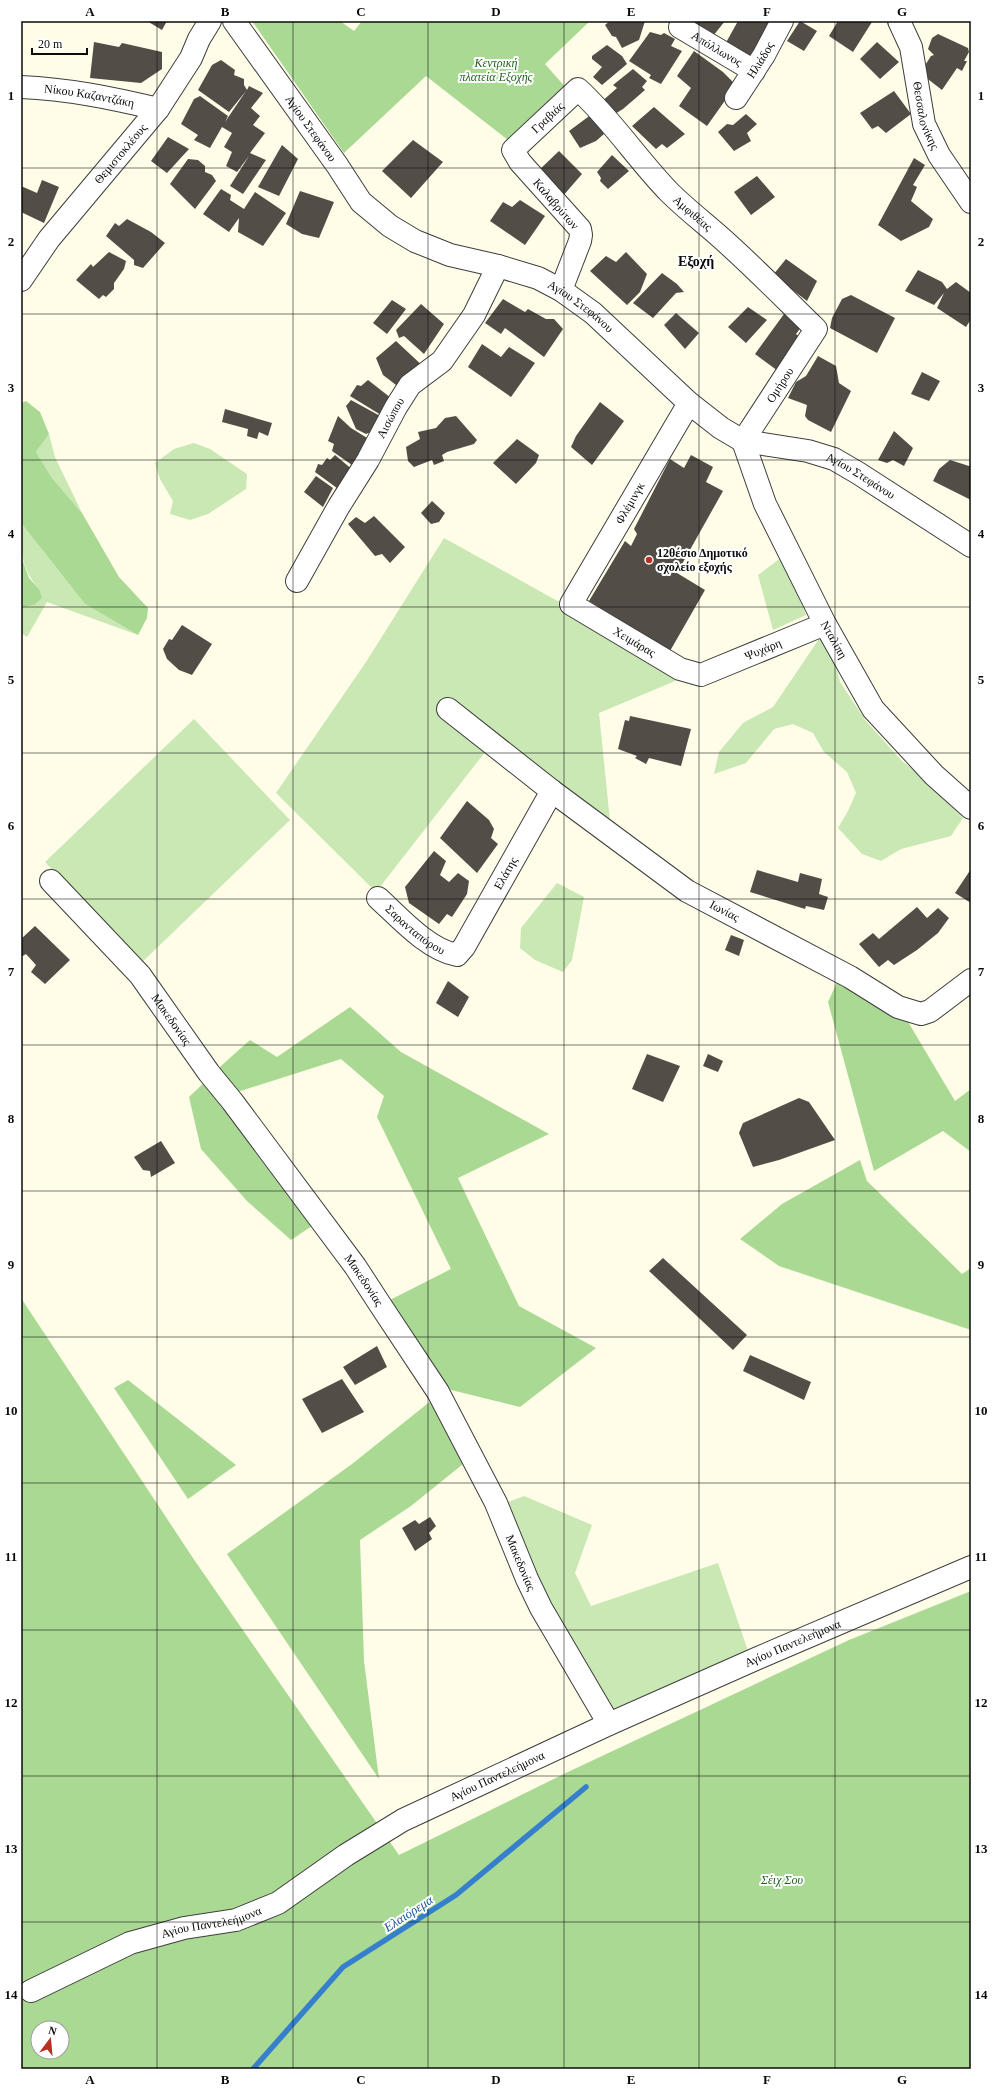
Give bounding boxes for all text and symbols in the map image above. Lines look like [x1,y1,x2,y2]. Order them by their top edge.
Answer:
text: A [85,4,95,19]
text: B [221,4,230,19]
text: C [356,4,366,19]
text: D [491,4,501,19]
text: E [627,4,635,19]
text: F [763,4,771,19]
text: G [897,4,907,19]
street label: Απόλλωνος [689,28,745,69]
scale bar [32,30,87,56]
text: 20 m [38,37,63,51]
street label: Ηλιάδος [744,39,777,81]
park label: Κεντρική πλατεία Εξοχής [460,56,533,84]
street label: Θεσσαλονίκης [910,80,942,152]
street label: Νίκου Καζαντζάκη [44,82,136,110]
text: 1 [8,88,14,103]
text: 1 [978,88,984,103]
street label: Αγίου Στεφάνου [282,92,339,164]
street label: Γραβιάς [528,99,567,136]
street label: Θεμιστοκλέους [91,121,150,187]
street label: Καλαβρύτων [530,176,582,233]
street label: Αμφιθέας [670,193,715,234]
text: 2 [8,234,14,249]
text: 2 [978,234,984,249]
district label: Εξοχή [678,254,714,269]
street label: Αγίου Στεφάνου [545,277,616,335]
street label: Ομήρου [763,365,797,405]
text: 3 [8,380,15,395]
text: 3 [978,380,985,395]
street label: Αισώπου [374,395,407,441]
street label: Αγίου Στεφάνου [824,450,898,502]
street label: Φλέμινγκ [612,480,648,526]
text: 4 [8,526,15,541]
text: 4 [978,526,985,541]
place label: 12θέσιο Δημοτικό σχολείο εξοχής [657,546,748,574]
marker: 12θέσιο Δημοτικό σχολείο εξοχής [644,555,654,565]
street label: Νταλίπη [818,618,850,661]
street label: Χειμάρας [611,624,658,660]
street label: Ψυχάρη [743,636,784,663]
text: 5 [8,672,15,687]
text: 5 [978,672,985,687]
text: 6 [8,818,15,833]
text: 6 [978,818,985,833]
street label: Ελάτης [491,854,521,892]
street label: Ιωνίας [707,897,742,925]
street label: Σαρανταπόρου [383,902,447,957]
text: 7 [8,964,15,979]
text: 7 [978,964,985,979]
street label: Μακεδονίας [149,991,194,1048]
text: 8 [8,1111,15,1126]
text: 8 [978,1111,985,1126]
street label: Μακεδονίας [342,1251,386,1309]
text: 9 [8,1257,15,1272]
text: 9 [978,1257,985,1272]
text: 10 [5,1403,18,1418]
text: 10 [975,1403,988,1418]
street label: Μακεδονίας [503,1533,539,1593]
text: 11 [5,1549,17,1564]
text: 11 [975,1549,987,1564]
street label: Αγίου Παντελεήμονα [743,1616,843,1670]
text: 12 [5,1695,18,1710]
text: 12 [975,1695,988,1710]
street label: Αγίου Παντελεήμονα [448,1748,547,1804]
text: 13 [5,1841,18,1856]
text: 13 [975,1841,988,1856]
park label: Σέιχ Σου [760,1873,804,1887]
water label: Ελαιόρεμα [380,1891,436,1935]
street label: Αγίου Παντελεήμονα [159,1903,264,1941]
text: 14 [5,1987,18,2002]
text: 14 [975,1987,988,2002]
north arrow [30,2020,70,2060]
text: N [47,2024,58,2037]
text: A [85,2072,95,2087]
text: B [221,2072,230,2087]
text: C [356,2072,366,2087]
text: D [491,2072,501,2087]
text: E [627,2072,635,2087]
text: F [763,2072,771,2087]
text: G [897,2072,907,2087]

